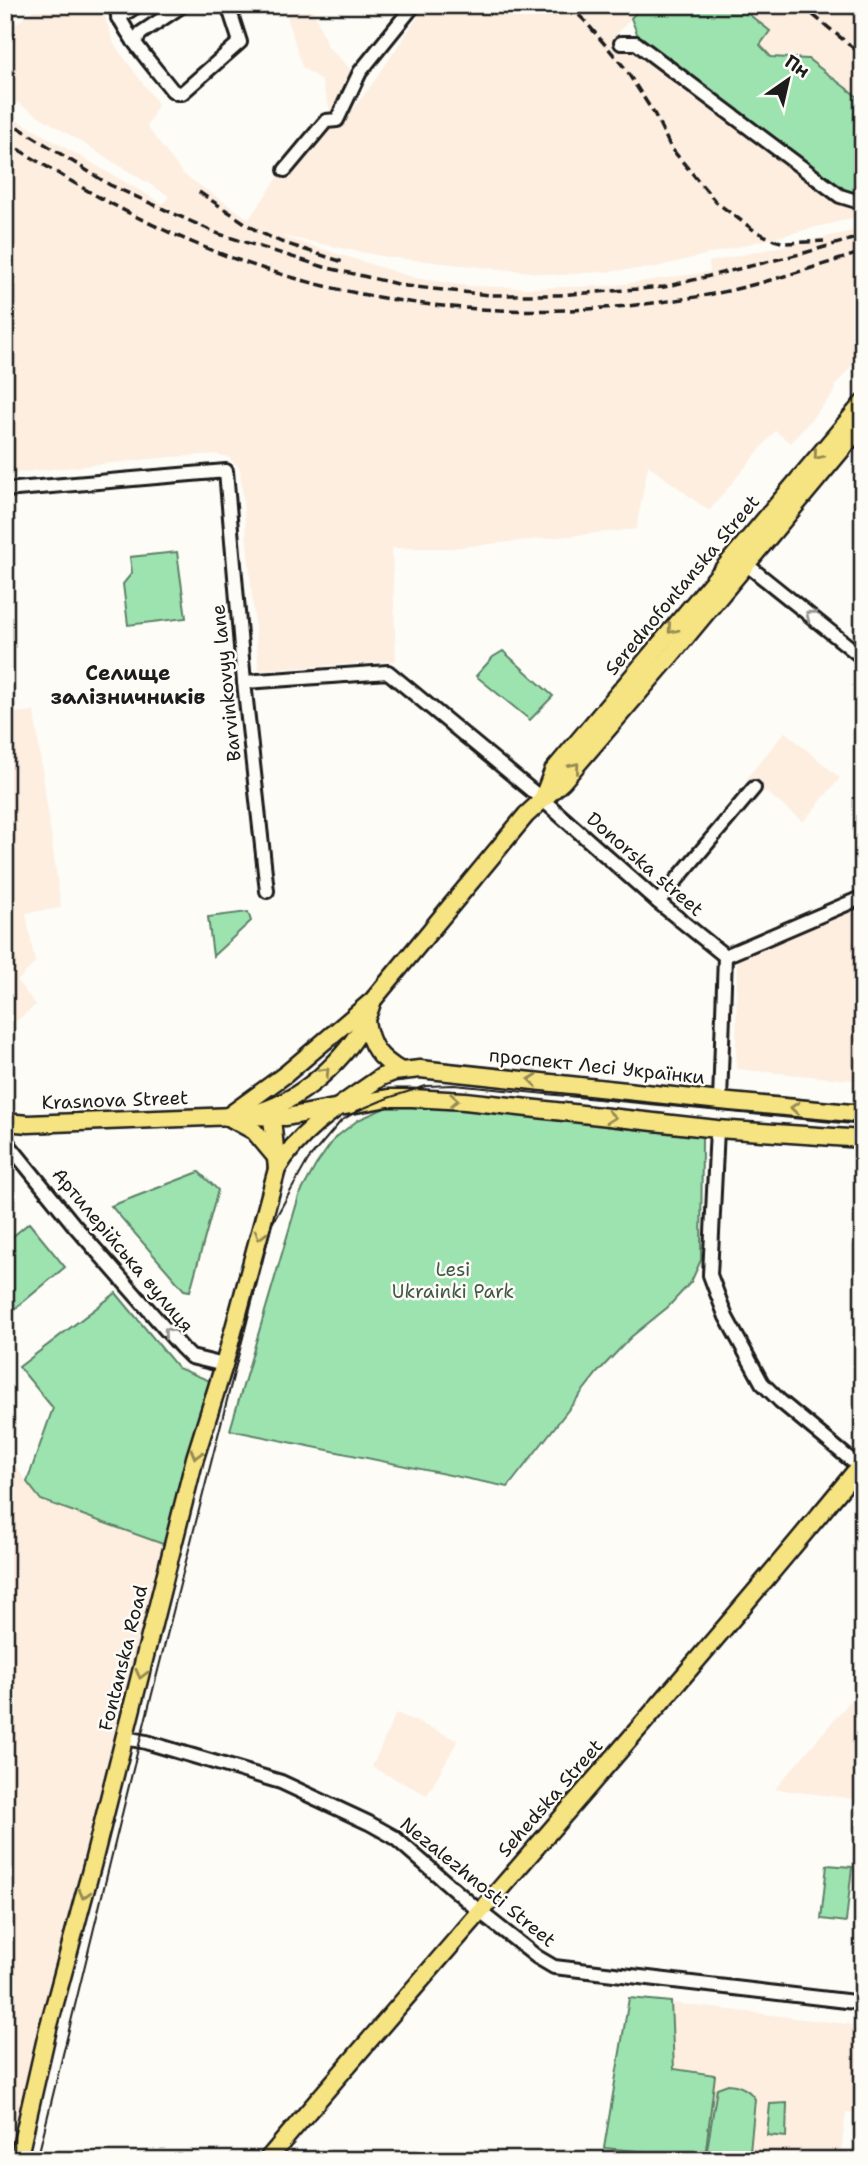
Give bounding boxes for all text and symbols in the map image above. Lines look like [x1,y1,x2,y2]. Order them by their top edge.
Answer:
north arrow [752,46,822,116]
text: Пн [780,49,815,84]
one-way arrow [814,447,827,459]
street label: Serednofontanska Street [599,490,765,680]
street label: Barvinkovyy lane [205,603,247,763]
one-way arrow [805,610,817,623]
one-way arrow [668,621,680,634]
district label: Селище залізничників [51,659,206,711]
one-way arrow [567,763,579,776]
street label: Donorska street [581,806,709,922]
street label: проспект Лесі Українки [488,1042,706,1090]
one-way arrow [317,1067,330,1080]
one-way arrow [527,1073,538,1088]
street label: Krasnova Street [41,1085,189,1115]
one-way arrow [449,1092,460,1107]
one-way arrow [789,1101,800,1116]
one-way arrow [605,1109,616,1124]
street label: Артилерійська вулиця [47,1162,199,1338]
one-way arrow [253,1229,268,1241]
park label: Lesi Ukrainki Park [392,1257,514,1304]
one-way arrow [164,1327,176,1340]
one-way arrow [190,1447,205,1459]
street label: Fontanska Road [93,1582,153,1734]
one-way arrow [135,1668,149,1680]
street label: Sehedska Street [492,1734,608,1862]
street label: Nezalezhnosti Street [395,1811,561,1953]
one-way arrow [78,1888,92,1900]

